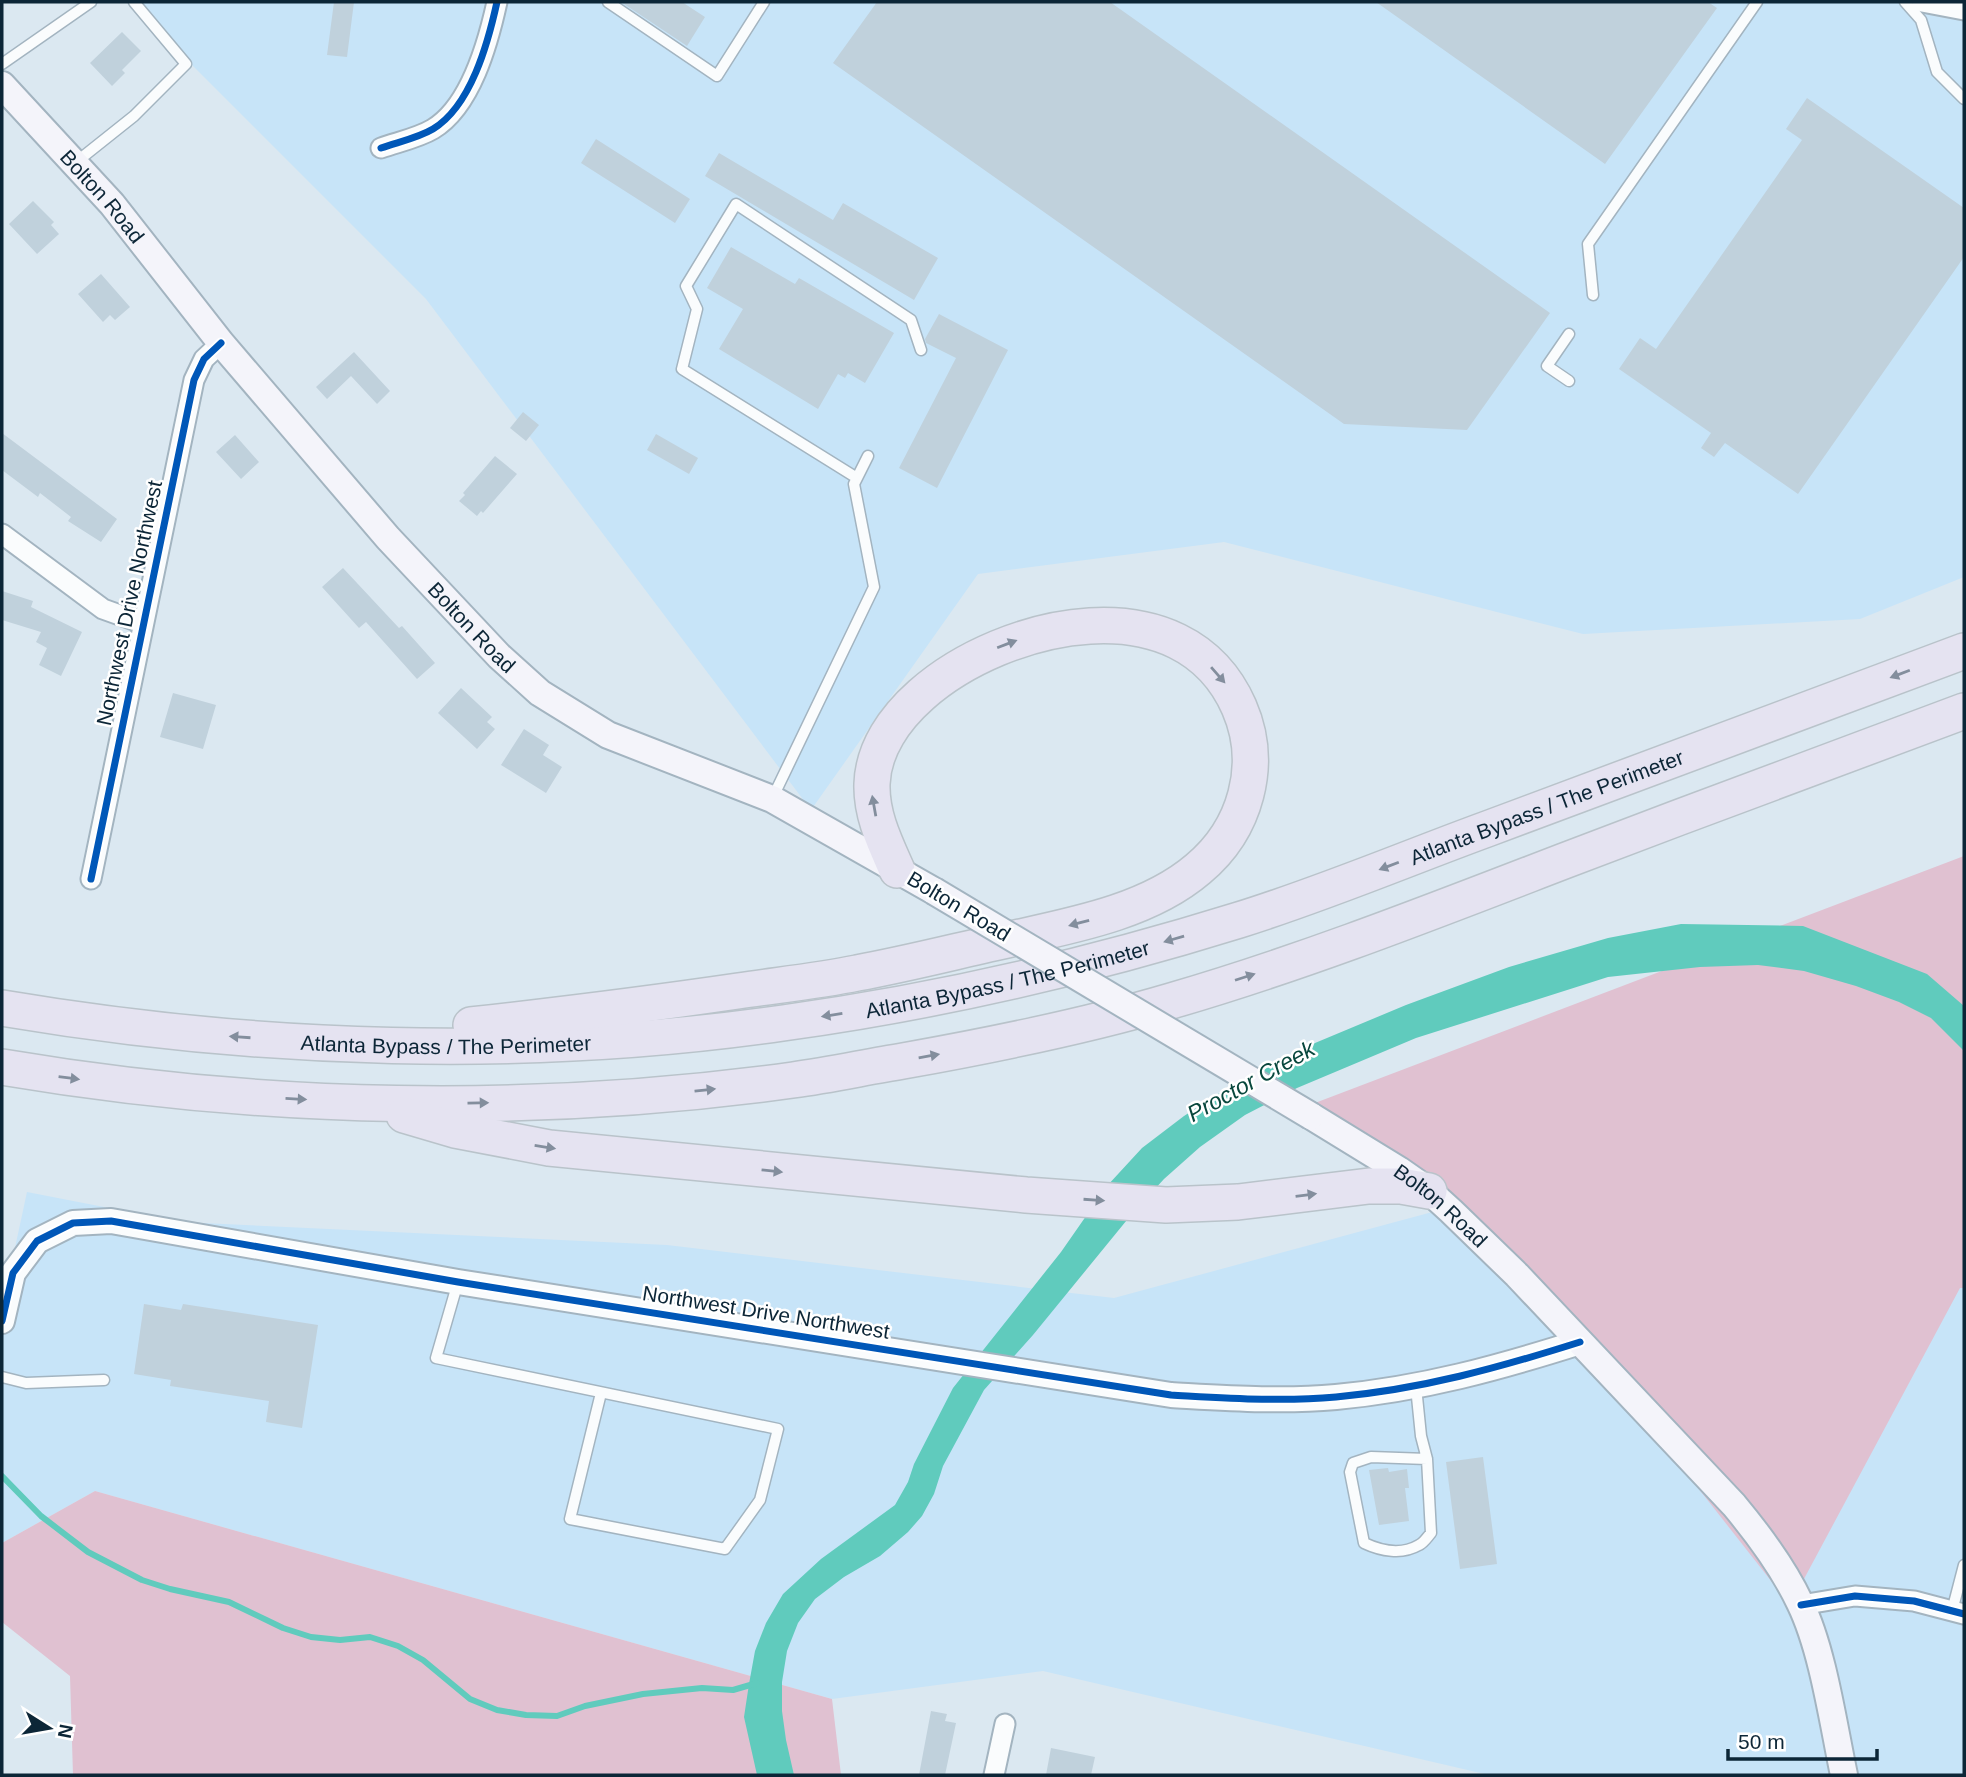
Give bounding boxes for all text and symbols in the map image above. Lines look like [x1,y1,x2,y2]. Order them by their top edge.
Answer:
street label: Bolton Road [56,145,149,247]
street label: Northwest Drive Northwest [92,478,166,728]
street label: Bolton Road [424,577,520,677]
one-way arrow [997,638,1018,649]
one-way arrow [1209,666,1225,683]
one-way arrow [1890,669,1911,680]
street label: Atlanta Bypass / The Perimeter [1407,745,1687,869]
one-way arrow [868,795,879,817]
one-way arrow [1378,861,1399,872]
street label: Bolton Road [904,866,1014,946]
one-way arrow [1068,918,1090,929]
one-way arrow [1163,934,1184,944]
street label: Atlanta Bypass / The Perimeter [864,935,1152,1022]
one-way arrow [1235,972,1256,982]
one-way arrow [821,1010,843,1021]
street label: Atlanta Bypass / The Perimeter [300,1030,592,1058]
one-way arrow [229,1031,251,1042]
water label: Proctor Creek [1183,1035,1321,1127]
one-way arrow [918,1050,940,1061]
one-way arrow [58,1073,80,1084]
one-way arrow [694,1084,716,1095]
one-way arrow [285,1094,307,1105]
one-way arrow [467,1097,489,1109]
one-way arrow [535,1142,557,1153]
street label: Bolton Road [1390,1159,1492,1251]
one-way arrow [761,1165,783,1176]
one-way arrow [1295,1189,1317,1200]
one-way arrow [1084,1195,1106,1206]
street label: Northwest Drive Northwest [641,1281,891,1343]
north arrow [14,1693,84,1763]
scale bar [1728,1718,1877,1762]
text: N [54,1722,77,1740]
text: 50 m [1738,1730,1785,1753]

